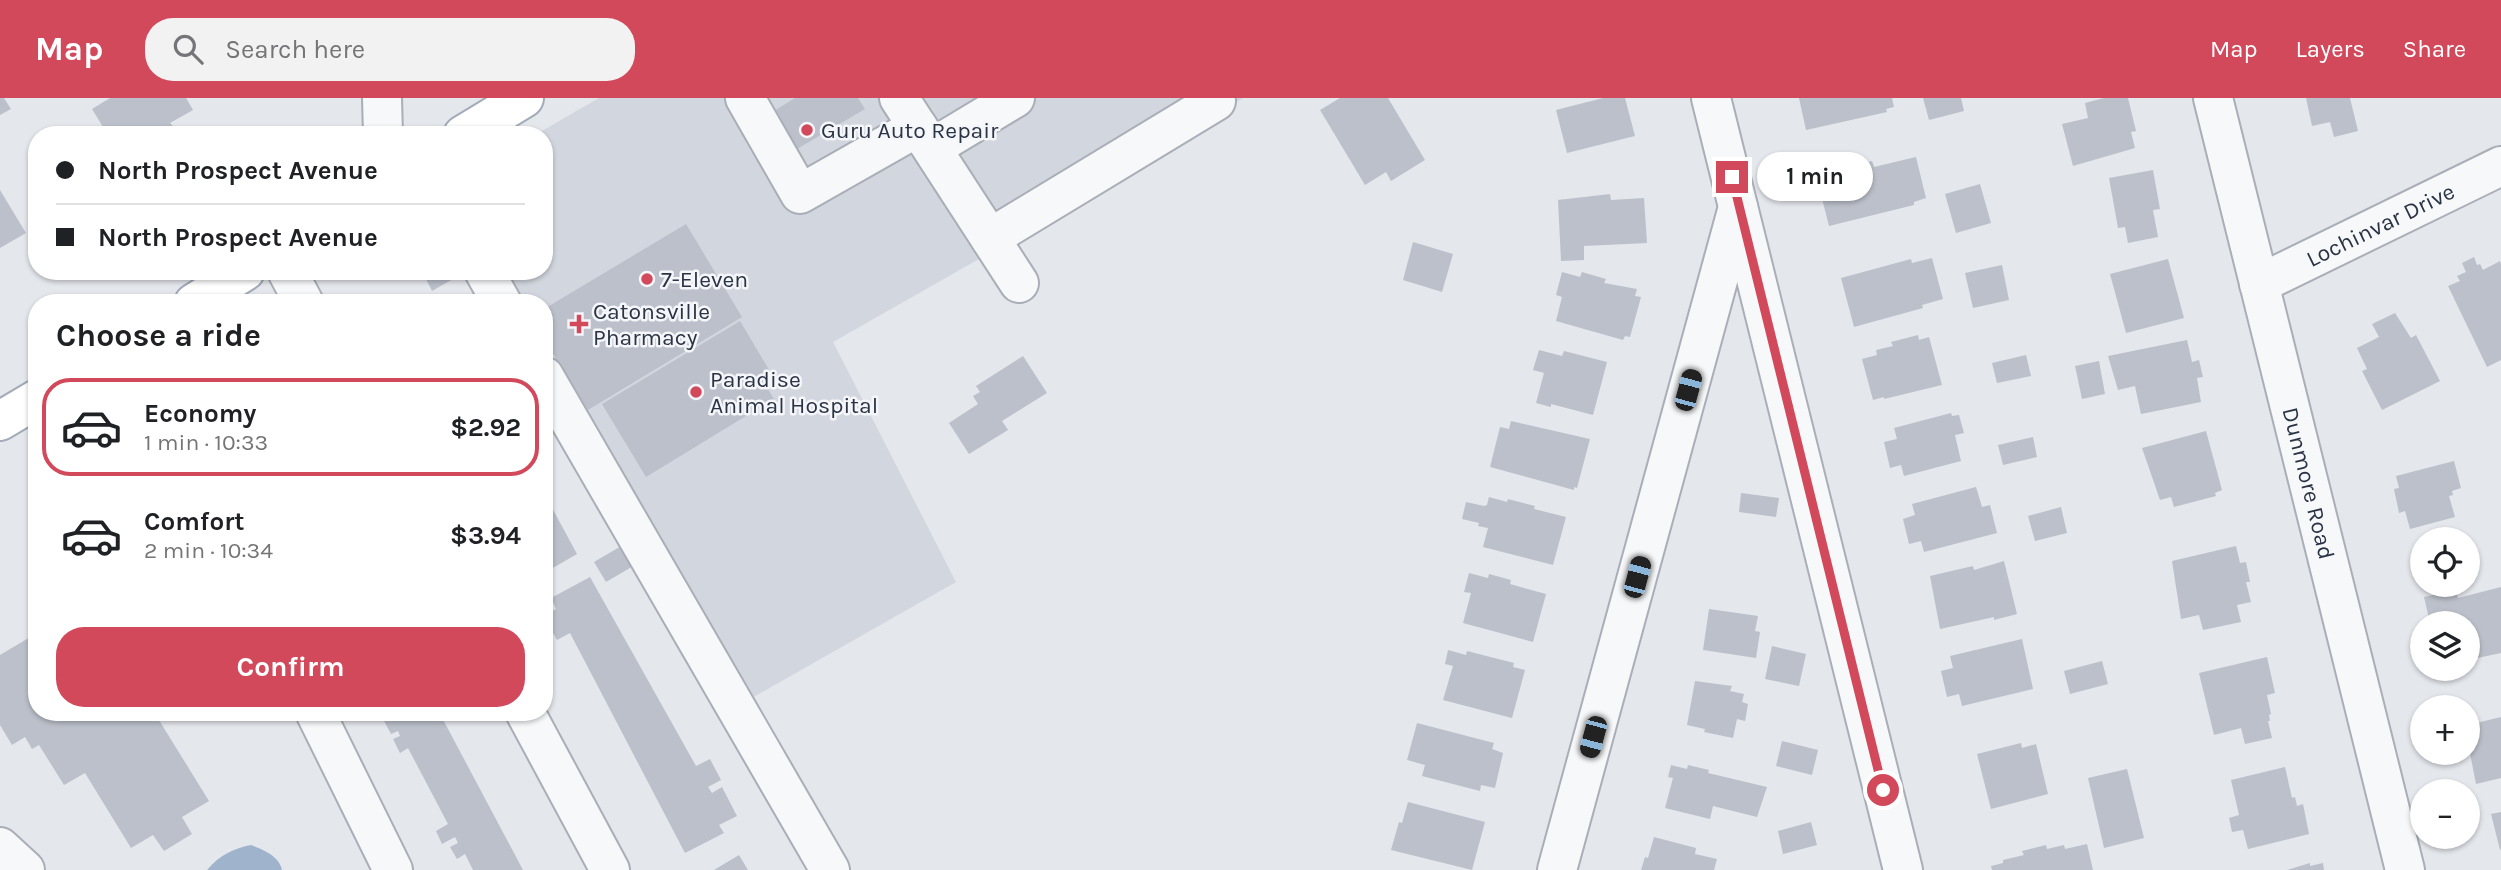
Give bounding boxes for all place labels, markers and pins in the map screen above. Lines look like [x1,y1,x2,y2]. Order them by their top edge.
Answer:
place label: Guru Auto Repair [821,117,999,144]
marker: Guru Auto Repair [799,122,815,138]
place label: 7-Eleven [661,266,748,293]
marker: 7-Eleven [639,271,655,287]
place label: Catonsville Pharmacy [593,298,710,351]
marker: Catonsville Pharmacy [571,316,587,332]
place label: Paradise Animal Hospital [710,366,878,419]
marker: Paradise Animal Hospital [688,384,704,400]

